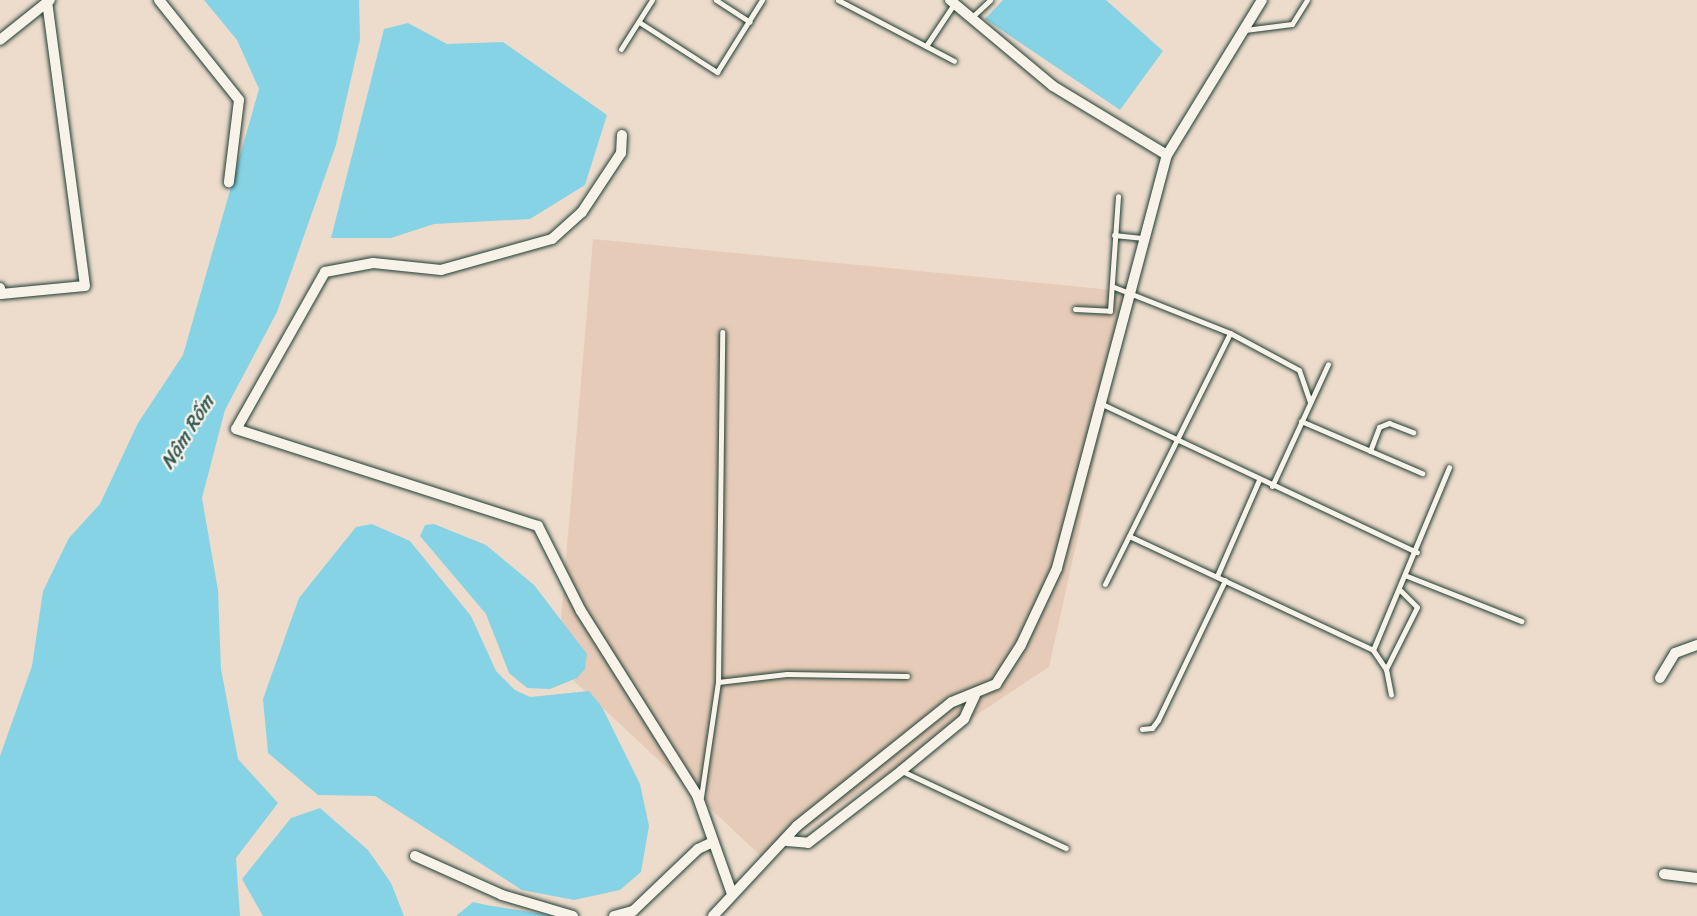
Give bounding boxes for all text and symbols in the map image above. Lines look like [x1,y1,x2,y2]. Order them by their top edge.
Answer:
water label: Nậm Rốm [155,391,219,473]

